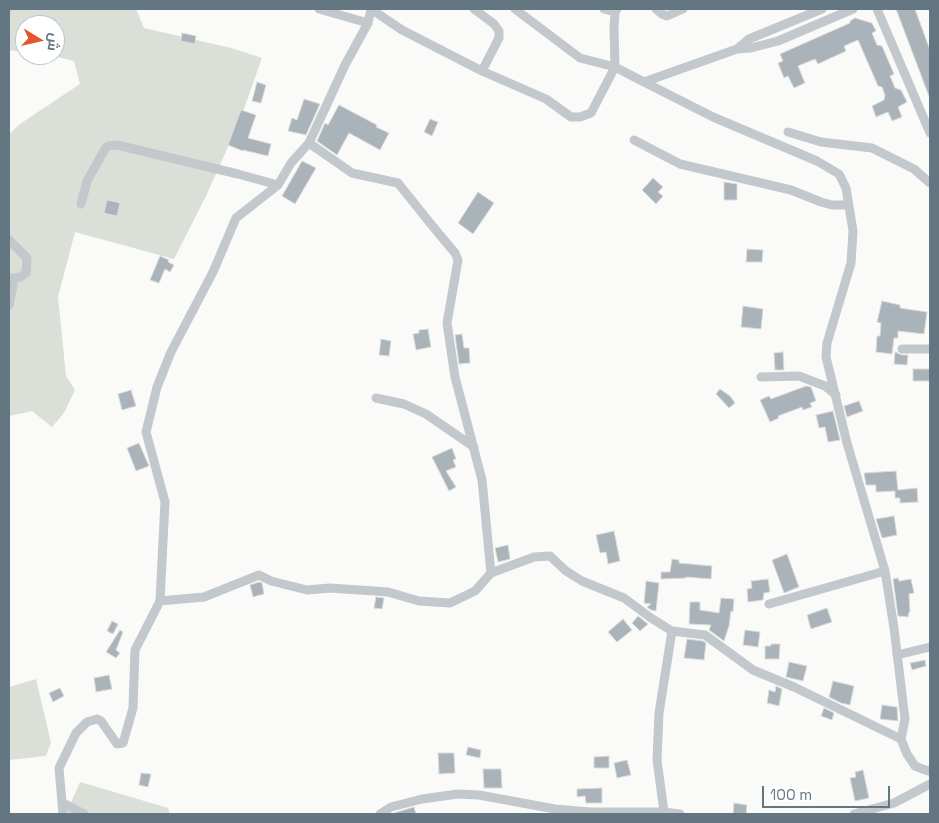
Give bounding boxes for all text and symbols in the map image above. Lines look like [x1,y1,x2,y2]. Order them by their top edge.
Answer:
north arrow [15,15,65,65]
text: ش [44,32,64,52]
scale bar [764,776,892,808]
text: 100 m [770,785,812,804]

